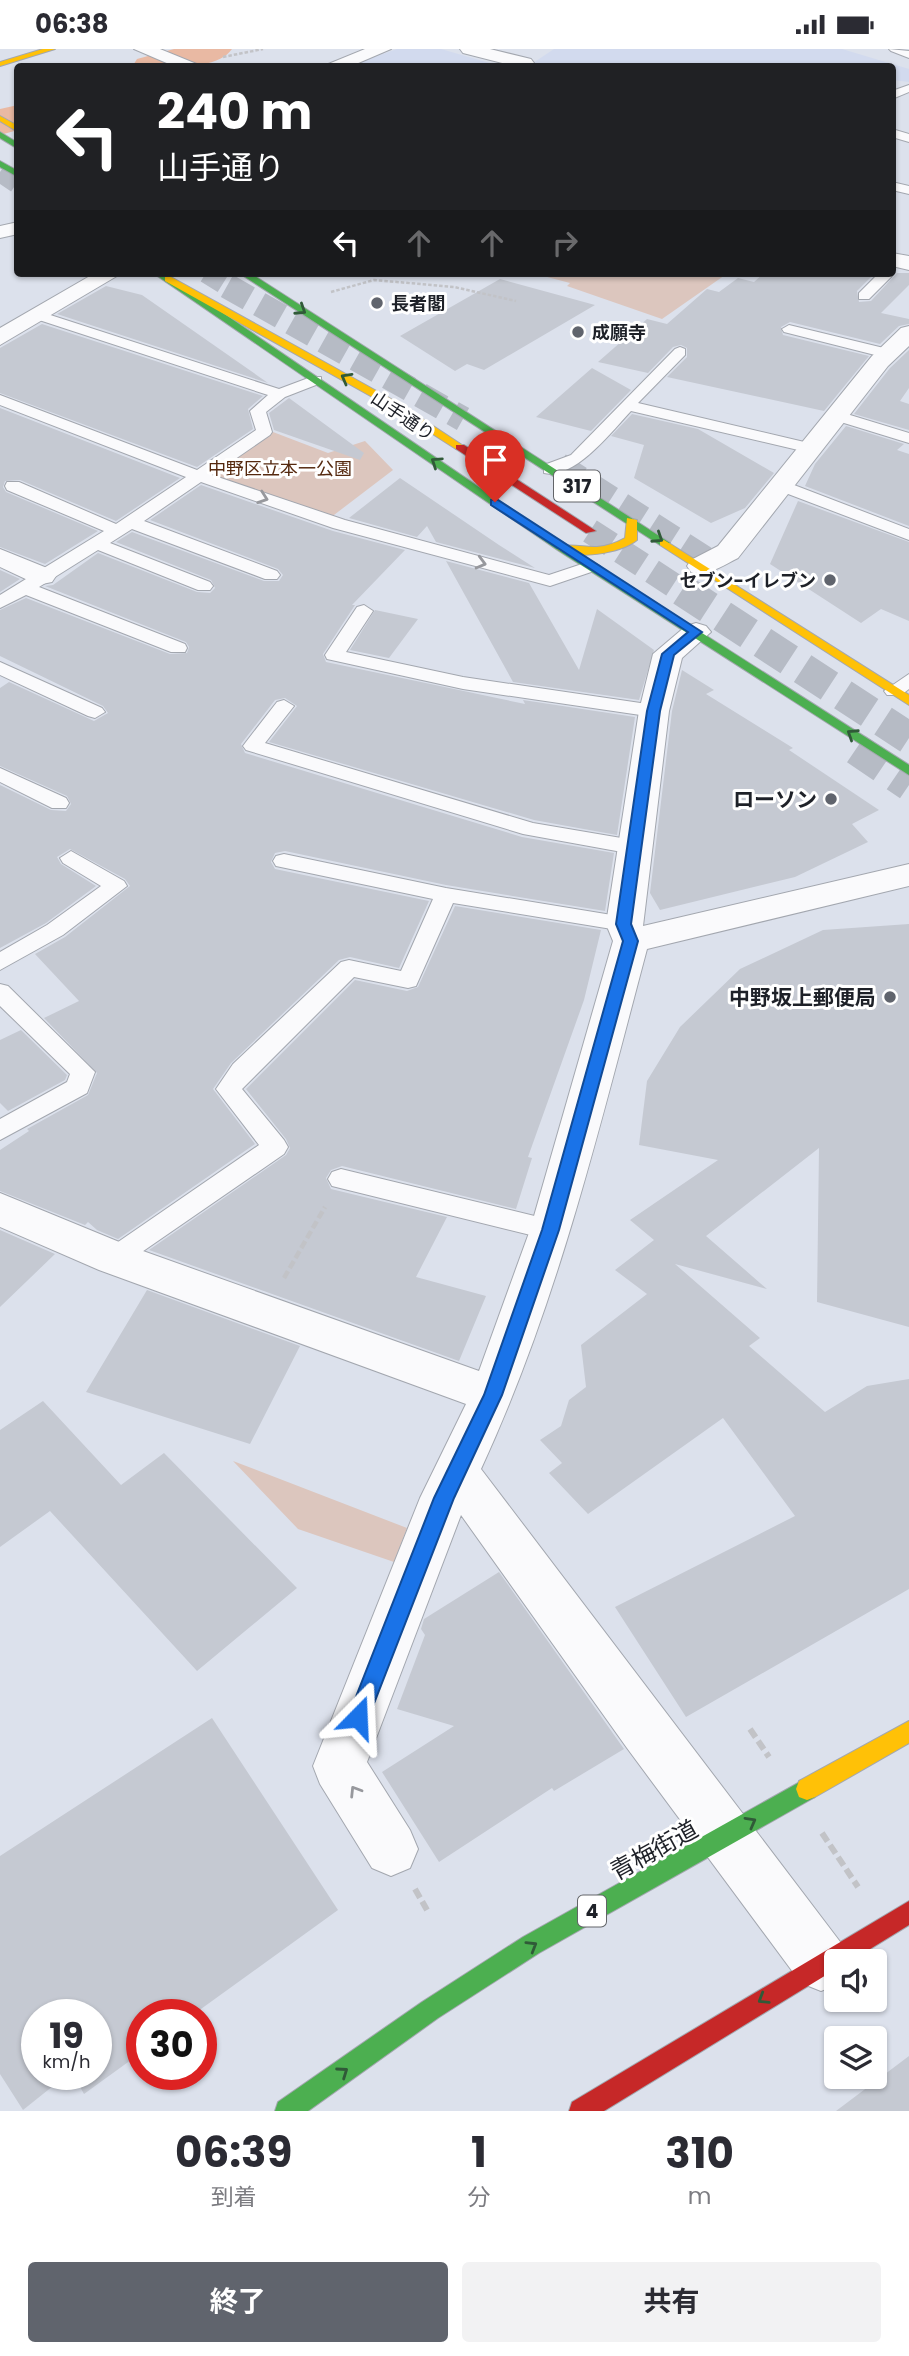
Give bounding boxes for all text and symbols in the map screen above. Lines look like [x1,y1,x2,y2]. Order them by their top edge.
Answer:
text: 06:38 [35,6,108,42]
text: 240 m [157,78,312,146]
icon: left [42,91,133,182]
text: 山手通り [157,145,285,190]
icon: left [327,224,365,262]
icon: ahead [400,224,438,262]
icon: ahead [473,224,511,262]
icon: right [546,224,584,262]
place label: 長者閣 [391,291,445,316]
marker: 長者閣 [369,295,385,311]
one-way arrow [294,301,307,314]
place label: 成願寺 [592,320,646,345]
marker: 成願寺 [570,324,586,340]
one-way arrow [341,373,353,386]
street label: 山手通り [366,386,440,446]
pin [465,430,525,502]
icon: arrive [476,441,514,479]
park label: 中野区立本一公園 [208,456,352,481]
one-way arrow [431,458,444,470]
road number: 317 [554,471,600,501]
one-way arrow [257,490,269,504]
one-way arrow [650,530,663,543]
one-way arrow [475,555,487,569]
place label: セブン-イレブン [680,568,816,593]
marker: セブン-イレブン [822,572,838,588]
one-way arrow [847,729,860,742]
place label: ローソン [733,785,817,814]
marker: ローソン [823,791,839,807]
place label: 中野坂上郵便局 [729,983,876,1012]
marker: 中野坂上郵便局 [882,989,898,1005]
position arrow [321,1680,395,1754]
one-way arrow [351,1786,364,1799]
street label: 青梅街道 [604,1812,704,1888]
one-way arrow [744,1817,757,1830]
road number: 4 [578,1895,606,1927]
one-way arrow [525,1941,538,1954]
map controls [824,1949,887,2089]
button: sound [824,1949,887,2012]
one-way arrow [757,1991,770,2004]
speed limit sign: 30 [126,1999,217,2090]
text: 19 [49,2011,84,2060]
button: layers [824,2026,887,2089]
text: km/h [43,2049,90,2074]
one-way arrow [335,2068,348,2080]
text: 06:39 [175,2123,292,2182]
text: 1 [471,2123,487,2182]
text: 310 [665,2124,734,2183]
text: m [688,2180,712,2212]
text: 到着 [211,2181,257,2213]
text: 分 [467,2181,490,2213]
button: 終了 [28,2262,448,2342]
button: 共有 [462,2262,881,2342]

